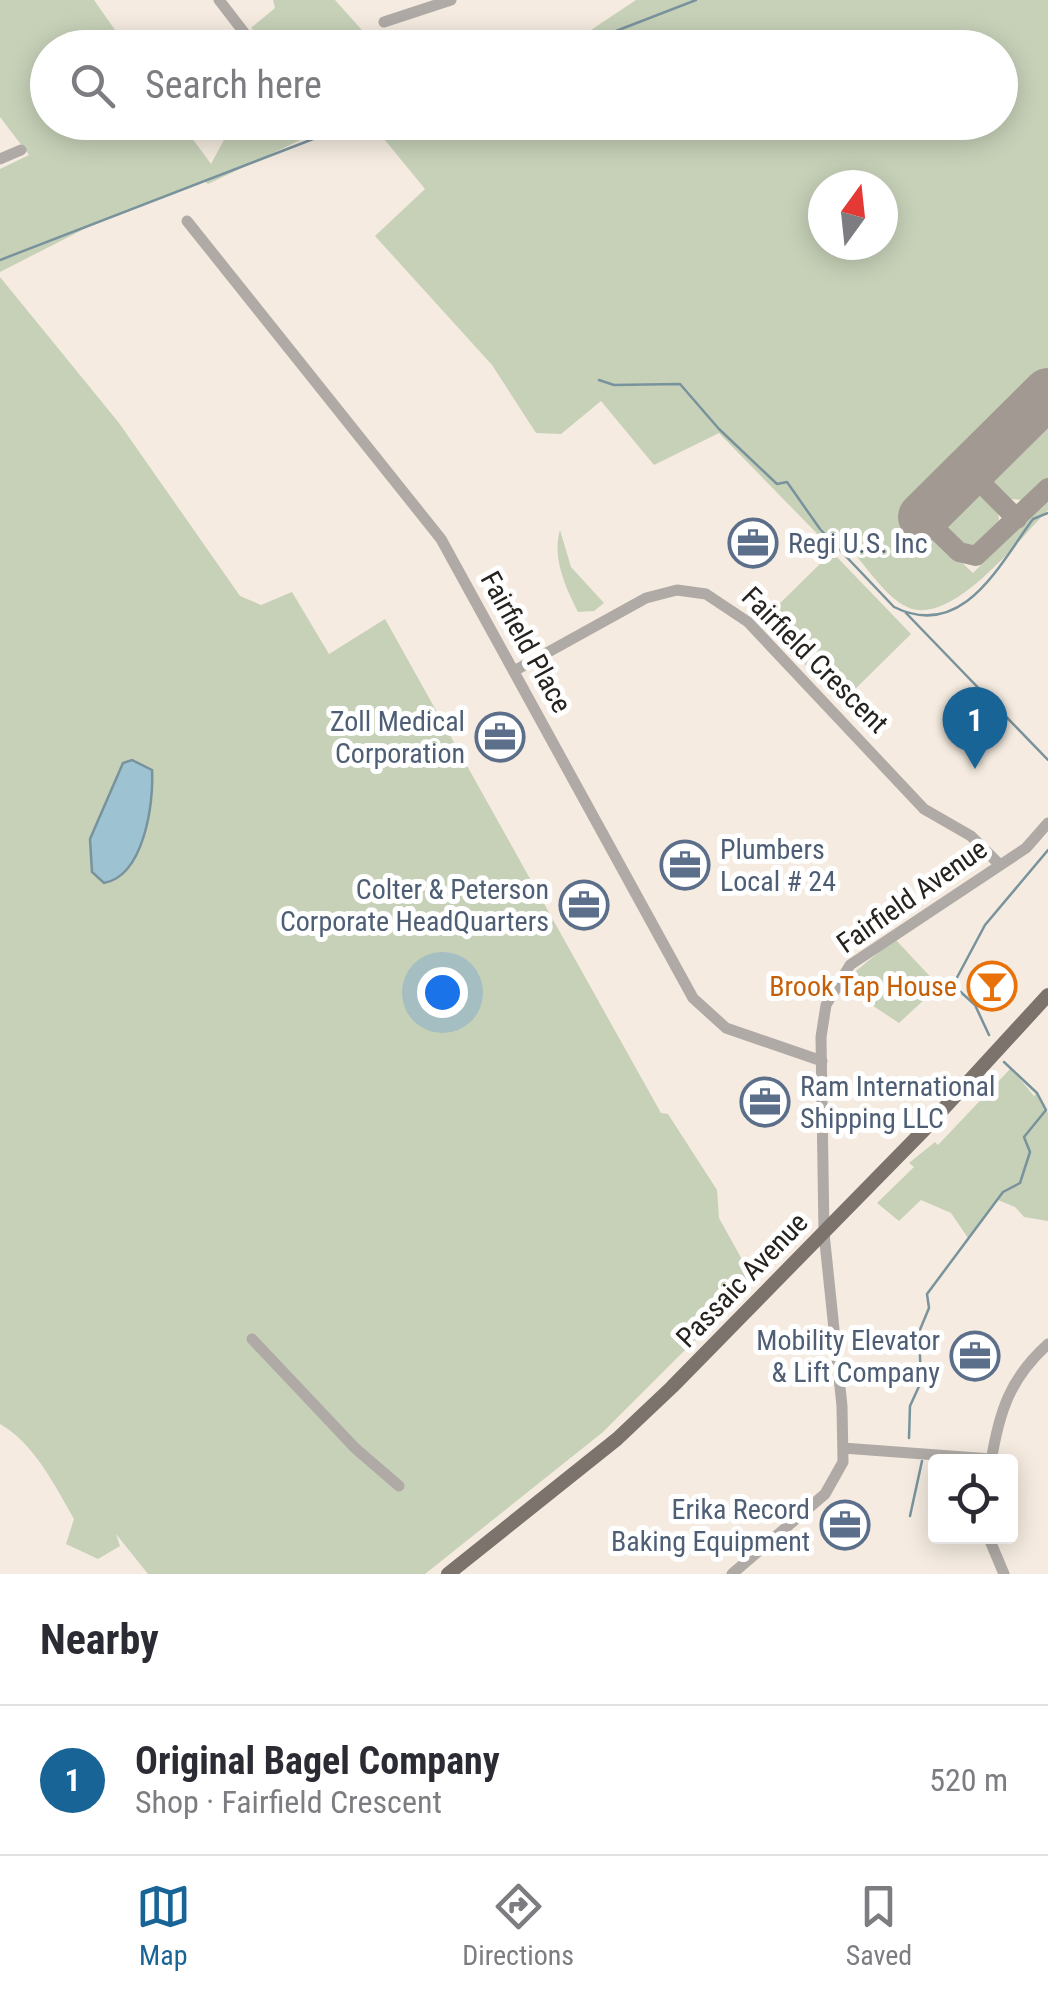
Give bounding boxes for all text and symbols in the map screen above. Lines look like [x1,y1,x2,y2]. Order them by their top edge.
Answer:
search box [30,30,1018,140]
icon: search [65,58,120,113]
text: Search here [145,63,322,107]
north arrow [808,170,898,260]
office icon: Regi U.S. Inc [727,517,779,569]
place label: Regi U.S. Inc [788,527,928,560]
street label: Fairfield Place [474,566,578,718]
street label: Fairfield Crescent [735,580,895,740]
pin: 1 [942,686,1008,769]
place label: Zoll Medical Corporation [330,705,465,770]
office icon: Zoll Medical Corporation [474,711,526,763]
street label: Fairfield Avenue [831,832,993,960]
place label: Plumbers Local # 24 [720,833,836,898]
office icon: Plumbers Local # 24 [659,839,711,891]
place label: Colter & Peterson Corporate HeadQuarters [280,873,549,938]
office icon: Colter & Peterson Corporate HeadQuarters [558,879,610,931]
bar icon: Brook Tap House [966,960,1018,1012]
your location [417,967,468,1018]
place label: Brook Tap House [769,970,957,1003]
place label: Ram International Shipping LLC [800,1070,995,1135]
office icon: Ram International Shipping LLC [739,1076,791,1128]
street label: Passaic Avenue [670,1206,814,1354]
place label: Mobility Elevator & Lift Company [756,1324,940,1389]
office icon: Mobility Elevator & Lift Company [949,1330,1001,1382]
map controls [928,1454,1018,1544]
button: locate [928,1454,1018,1544]
place label: Erika Record Baking Equipment [611,1493,810,1558]
office icon: Erika Record Baking Equipment [819,1499,871,1551]
text: Nearby [40,1615,159,1664]
text: Original Bagel Company [135,1739,500,1783]
text: 1 [64,1761,81,1799]
text: 520 m [929,1761,1008,1799]
text: Shop · Fairfield Crescent [135,1783,442,1821]
tab: Map [136,1879,191,1972]
tab: Directions [462,1879,574,1972]
tab: Saved [846,1879,912,1972]

